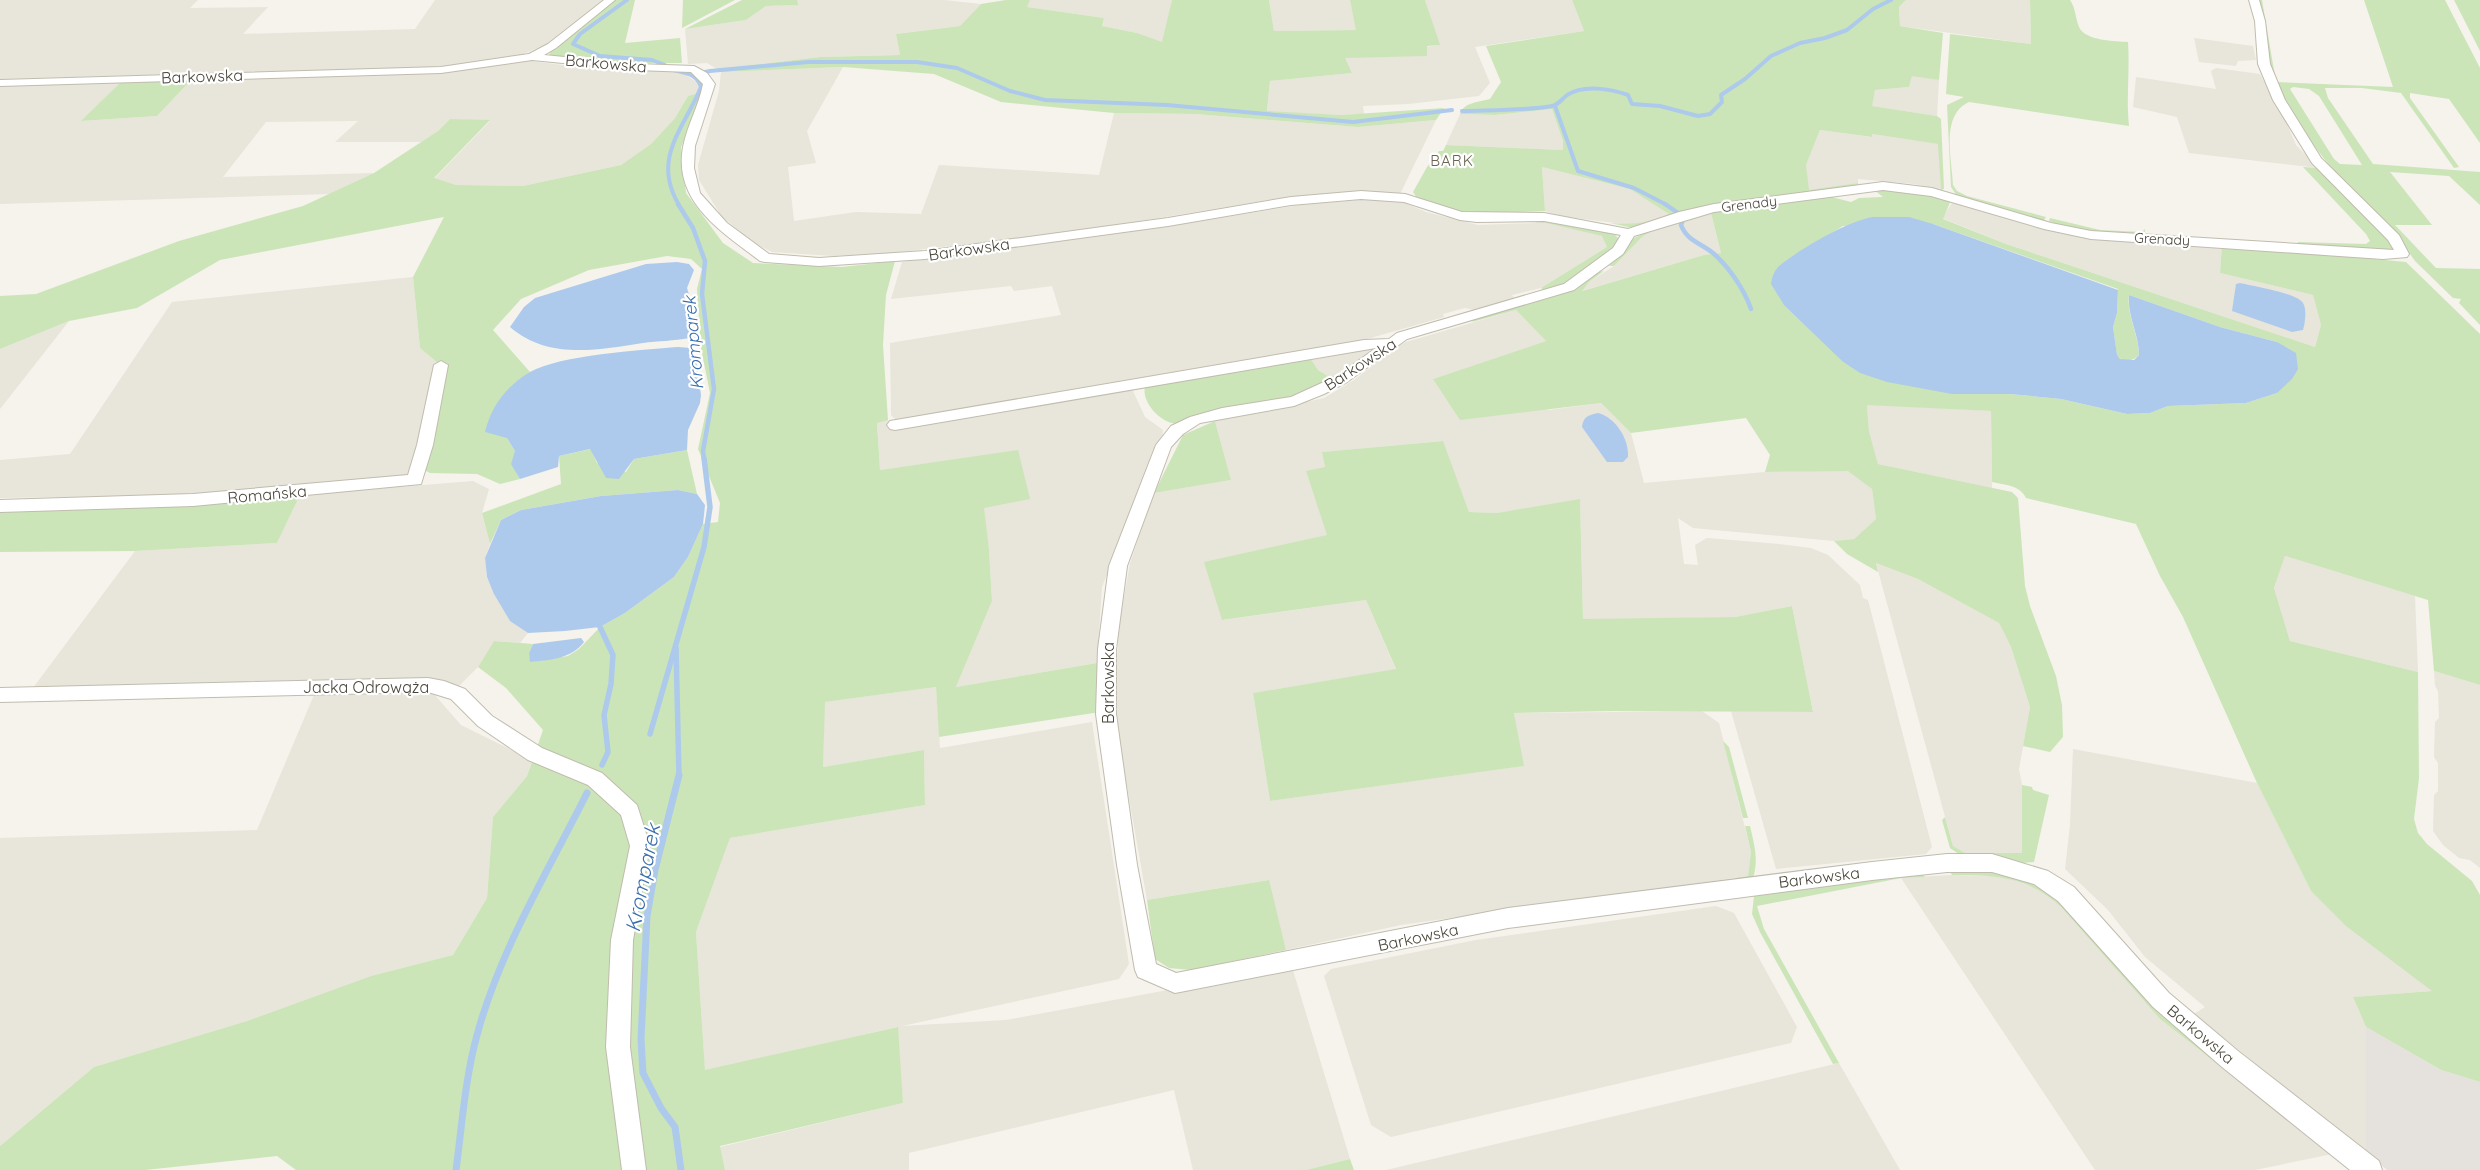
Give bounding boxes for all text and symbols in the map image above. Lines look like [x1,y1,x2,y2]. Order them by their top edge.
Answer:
street label: Barkowska [564,49,648,77]
street label: Barkowska [161,65,243,87]
district label: BARK [1430,151,1474,170]
street label: Grenady [1720,192,1778,216]
street label: Grenady [2134,229,2190,249]
street label: Barkowska [927,233,1011,265]
water label: Kromparek [677,294,709,391]
street label: Barkowska [1320,333,1400,395]
street label: Romańska [227,481,307,507]
street label: Barkowska [1098,642,1118,724]
street label: Jacka Odrowąża [303,677,429,697]
water label: Kromparek [619,820,666,934]
street label: Barkowska [1777,862,1861,892]
street label: Barkowska [1376,919,1460,955]
street label: Barkowska [2163,1000,2239,1068]

